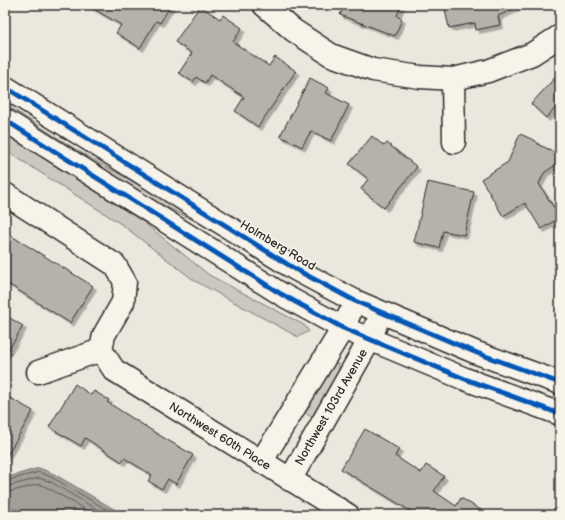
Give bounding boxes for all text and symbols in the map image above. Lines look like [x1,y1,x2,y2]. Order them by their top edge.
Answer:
street label: Holmberg Road [237,217,318,274]
street label: Northwest 103rd Avenue [292,346,371,468]
street label: Northwest 60th Place [166,399,273,474]

